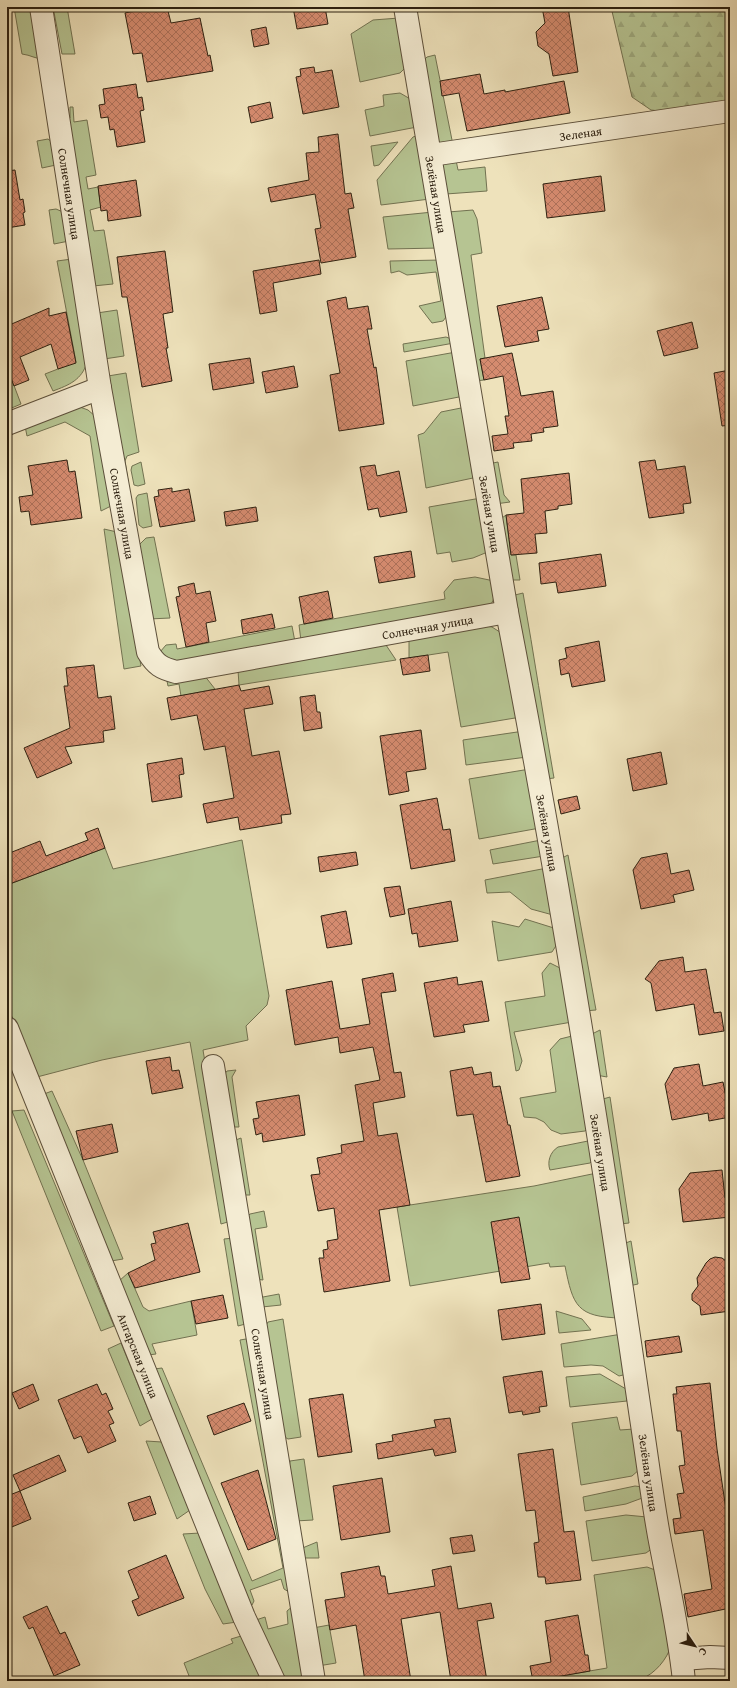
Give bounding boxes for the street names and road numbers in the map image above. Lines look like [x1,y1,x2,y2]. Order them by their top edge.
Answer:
street label: Зеленая [558,121,603,145]
street label: Солнечная улица [54,147,85,241]
street label: Зелёная улица [422,155,451,234]
street label: Солнечная улица [106,467,139,561]
street label: Зелёная улица [476,474,505,554]
street label: Солнечная улица [381,610,475,643]
street label: Зелёная улица [533,793,563,873]
street label: Зелёная улица [587,1113,615,1192]
street label: Ангарская улица [114,1311,164,1401]
street label: Солнечная улица [248,1327,279,1421]
street label: Зелёная улица [635,1433,663,1513]

